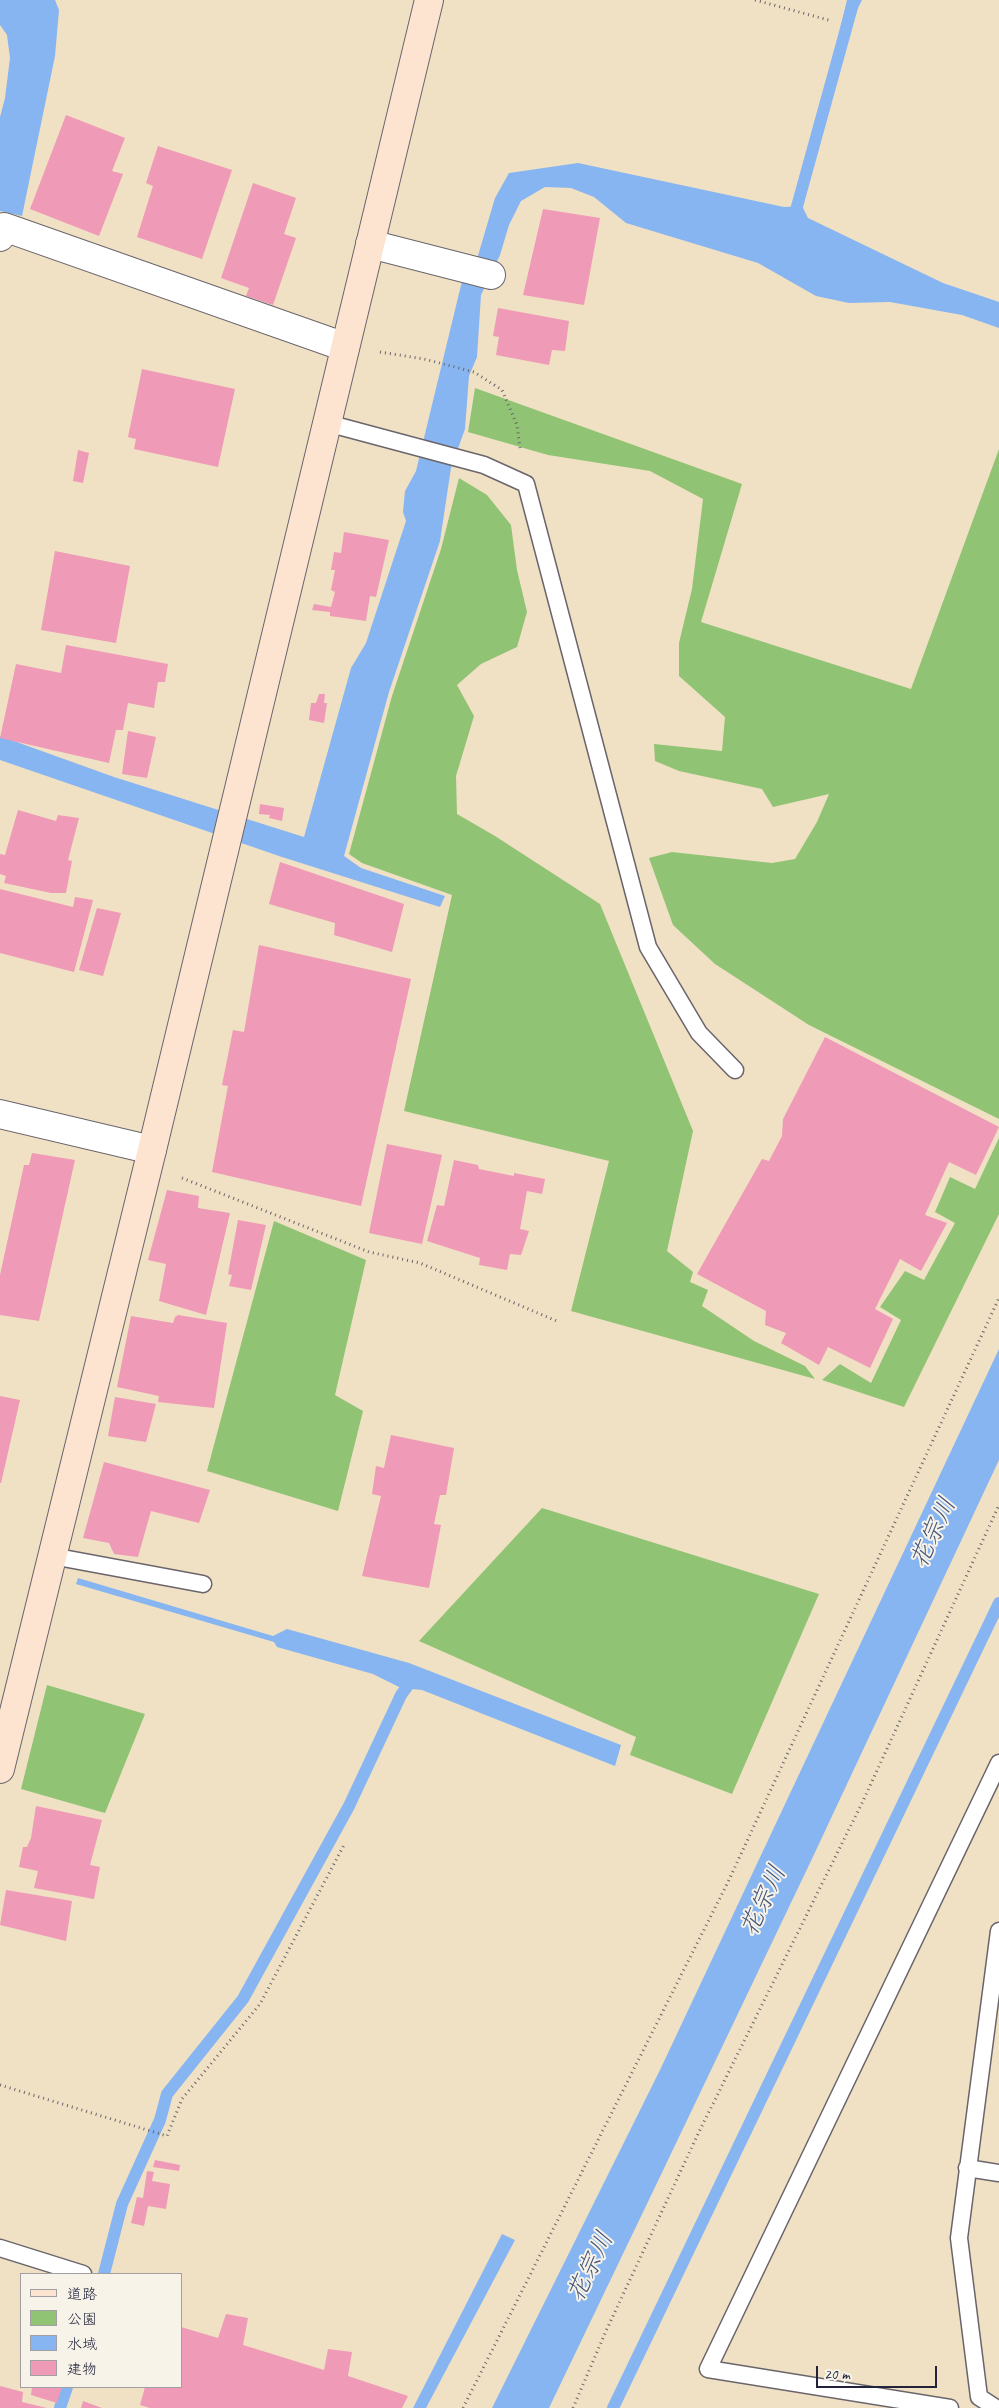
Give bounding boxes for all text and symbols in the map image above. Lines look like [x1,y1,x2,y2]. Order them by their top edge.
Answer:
water label: 花宗川 [905,1493,963,1573]
water label: 花宗川 [735,1861,793,1941]
water label: 花宗川 [561,2227,621,2307]
legend [20,2273,182,2388]
text: 道路 [67,2285,97,2304]
text: 公園 [67,2310,97,2329]
text: 水域 [67,2335,97,2354]
scale bar [819,2356,940,2388]
text: 建物 [67,2360,97,2379]
text: 20 m [824,2365,850,2384]

